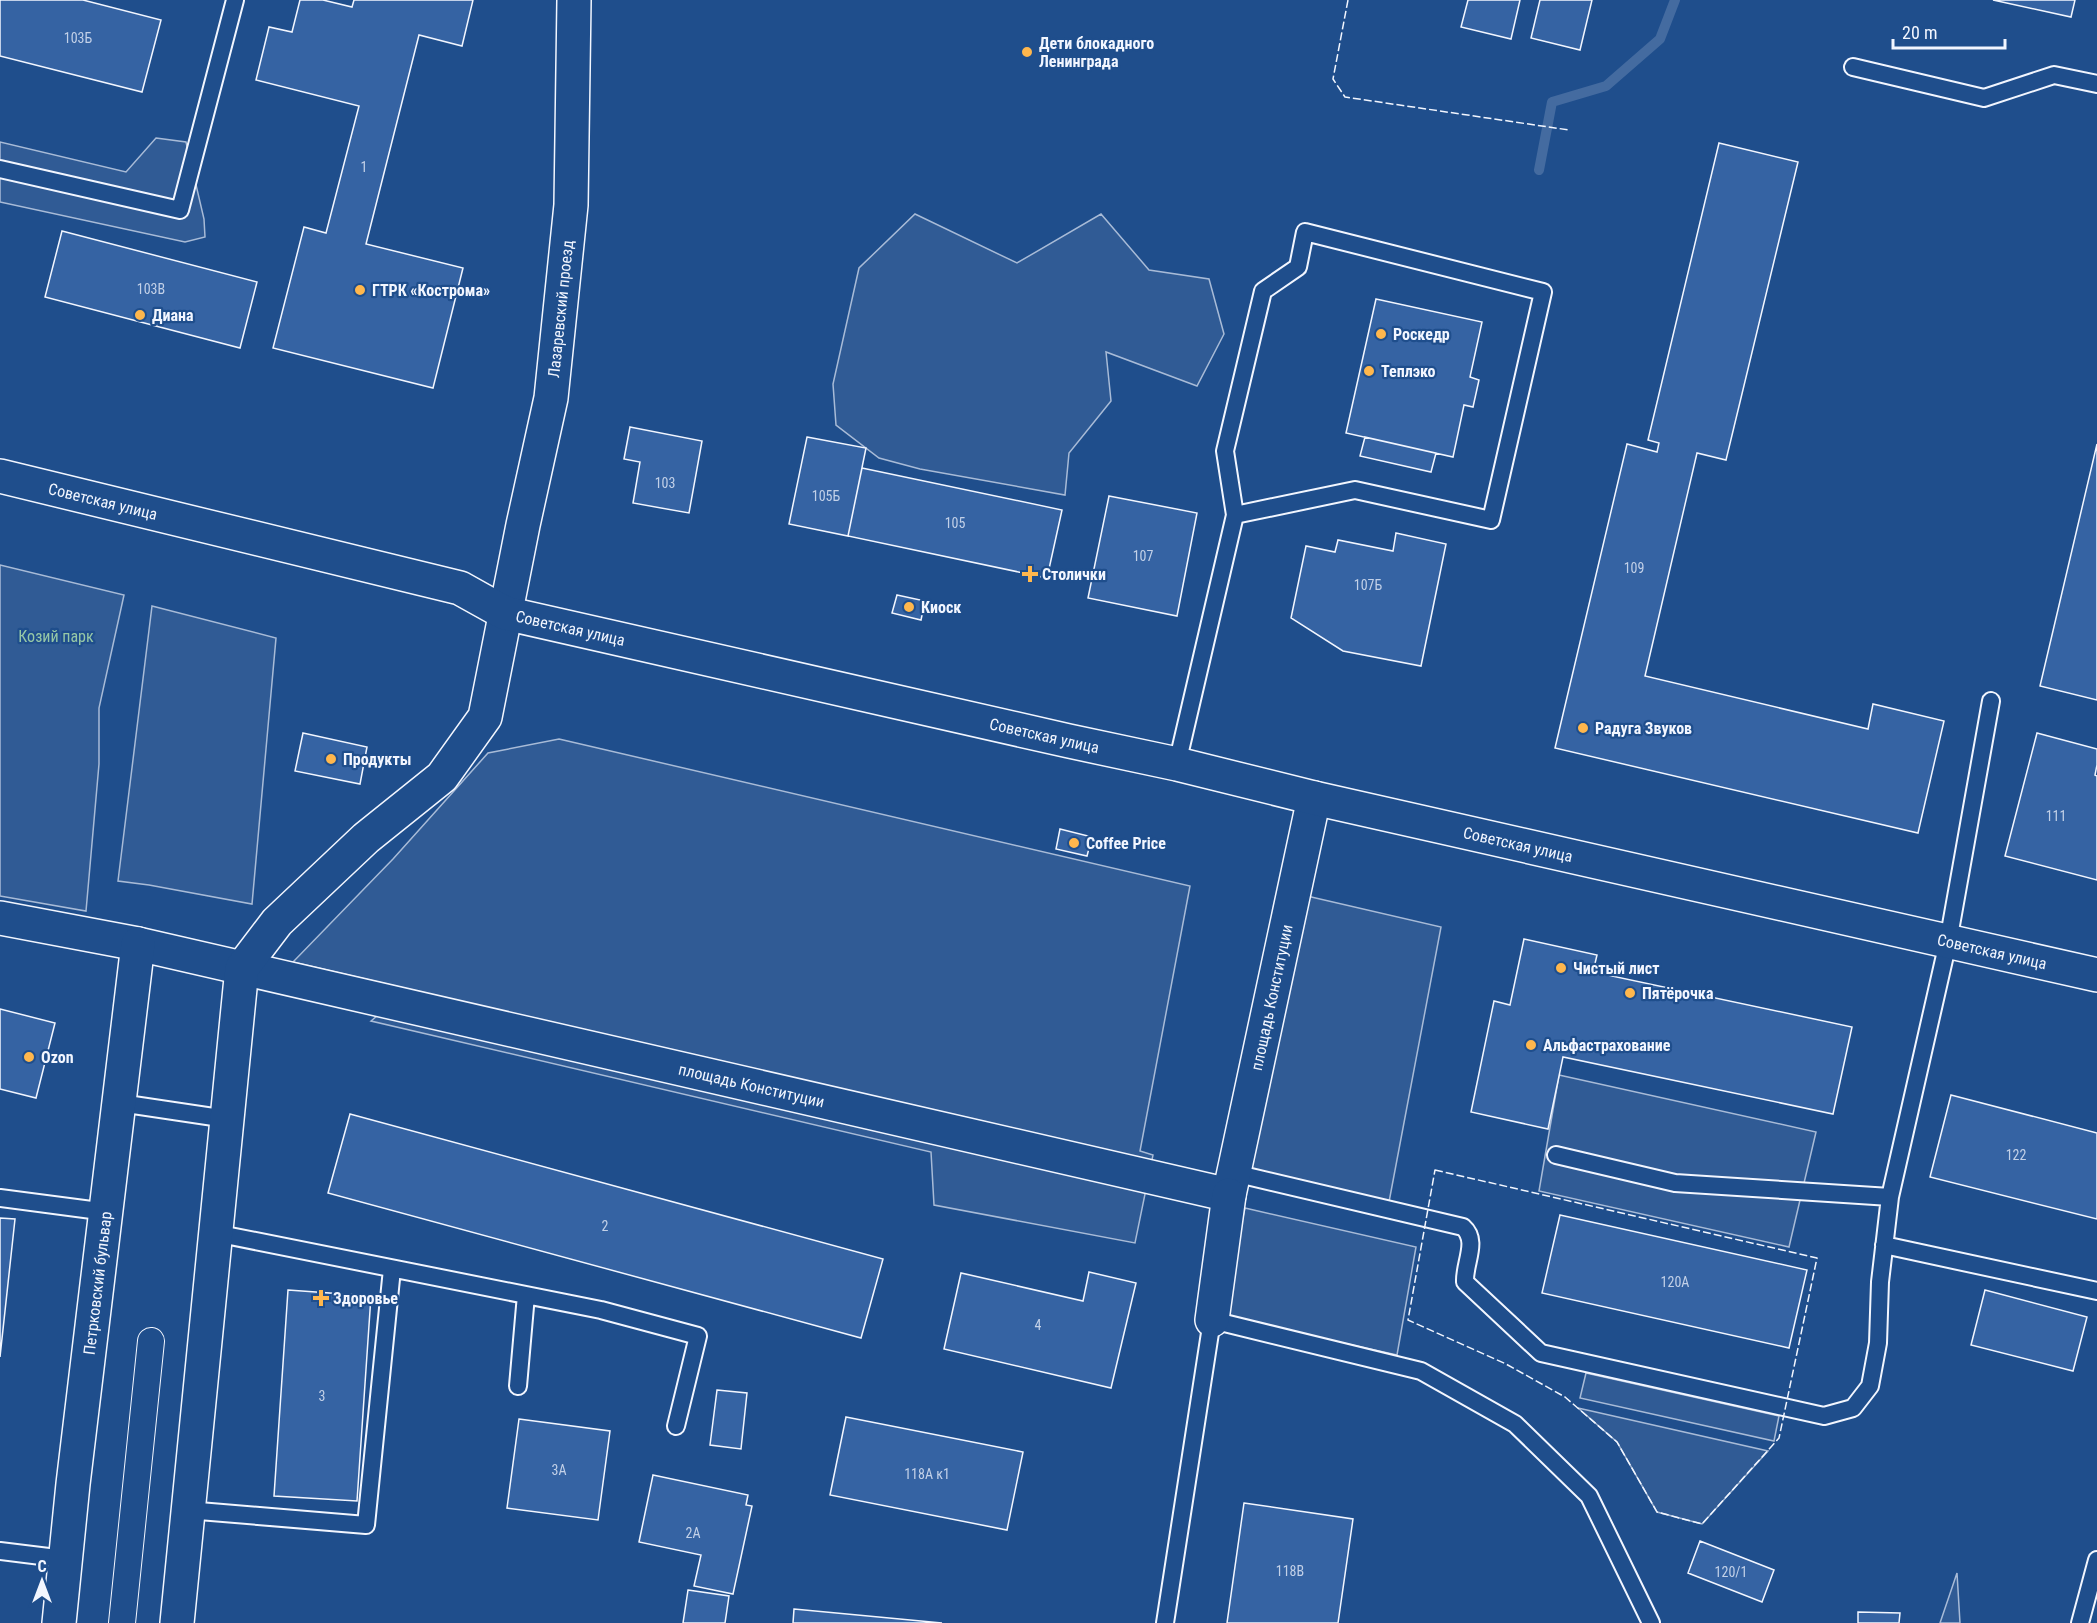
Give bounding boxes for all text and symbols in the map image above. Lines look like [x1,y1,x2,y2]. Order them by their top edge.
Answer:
scale bar [1893,12,2006,50]
text: 20 m [1902,22,1937,43]
house number: 103Б [64,30,93,46]
place label: Дети блокадного Ленинграда [1039,34,1154,71]
marker: Дети блокадного Ленинграда [1020,45,1034,59]
house number: 1 [361,159,367,175]
street label: Лазаревский проезд [544,239,577,379]
house number: 103В [137,281,165,297]
place label: ГТРК «Кострома» [372,281,490,300]
marker: ГТРК «Кострома» [353,283,367,297]
place label: Диана [152,306,194,325]
marker: Диана [133,308,147,322]
place label: Роскедр [1393,325,1450,344]
marker: Роскедр [1374,327,1388,341]
place label: Теплэко [1381,362,1436,381]
marker: Теплэко [1362,364,1376,378]
house number: 103 [655,475,675,491]
street label: Советская улица [46,479,159,524]
house number: 105Б [812,488,841,504]
house number: 105 [945,515,965,531]
house number: 107 [1133,548,1153,564]
house number: 109 [1624,560,1644,576]
place label: Столички [1042,565,1106,584]
marker: Столички [1023,567,1037,581]
house number: 107Б [1354,577,1383,593]
place label: Киоск [921,598,961,617]
marker: Киоск [902,600,916,614]
street label: Советская улица [514,607,627,650]
park label: Козий парк [18,627,94,646]
street label: Советская улица [988,714,1101,757]
place label: Радуга Звуков [1595,719,1692,738]
marker: Радуга Звуков [1576,721,1590,735]
place label: Продукты [343,750,411,769]
marker: Продукты [324,752,338,766]
house number: 111 [2046,808,2066,824]
street label: Советская улица [1461,823,1574,866]
place label: Coffee Price [1086,834,1166,853]
marker: Coffee Price [1067,836,1081,850]
street label: площадь Конституции [1247,923,1297,1072]
street label: Советская улица [1935,930,2048,973]
place label: Чистый лист [1573,959,1659,978]
marker: Чистый лист [1554,961,1568,975]
place label: Пятёрочка [1642,984,1714,1003]
marker: Пятёрочка [1623,986,1637,1000]
place label: Альфастрахование [1543,1036,1671,1055]
marker: Альфастрахование [1524,1038,1538,1052]
place label: Ozon [41,1048,74,1067]
marker: Ozon [22,1050,36,1064]
street label: площадь Конституции [677,1060,826,1112]
house number: 122 [2006,1147,2026,1163]
street label: Петрковский бульвар [80,1210,116,1356]
house number: 2 [602,1218,609,1234]
house number: 120А [1661,1274,1689,1290]
place label: Здоровье [333,1289,398,1308]
marker: Здоровье [314,1291,328,1305]
house number: 4 [1035,1317,1042,1333]
house number: 3 [319,1388,325,1404]
house number: 3А [552,1462,566,1478]
house number: 118А к1 [904,1466,950,1482]
house number: 2А [686,1525,700,1541]
north arrow [12,1551,72,1611]
text: С [37,1557,47,1576]
house number: 118В [1276,1563,1304,1579]
house number: 120/1 [1715,1564,1747,1580]

